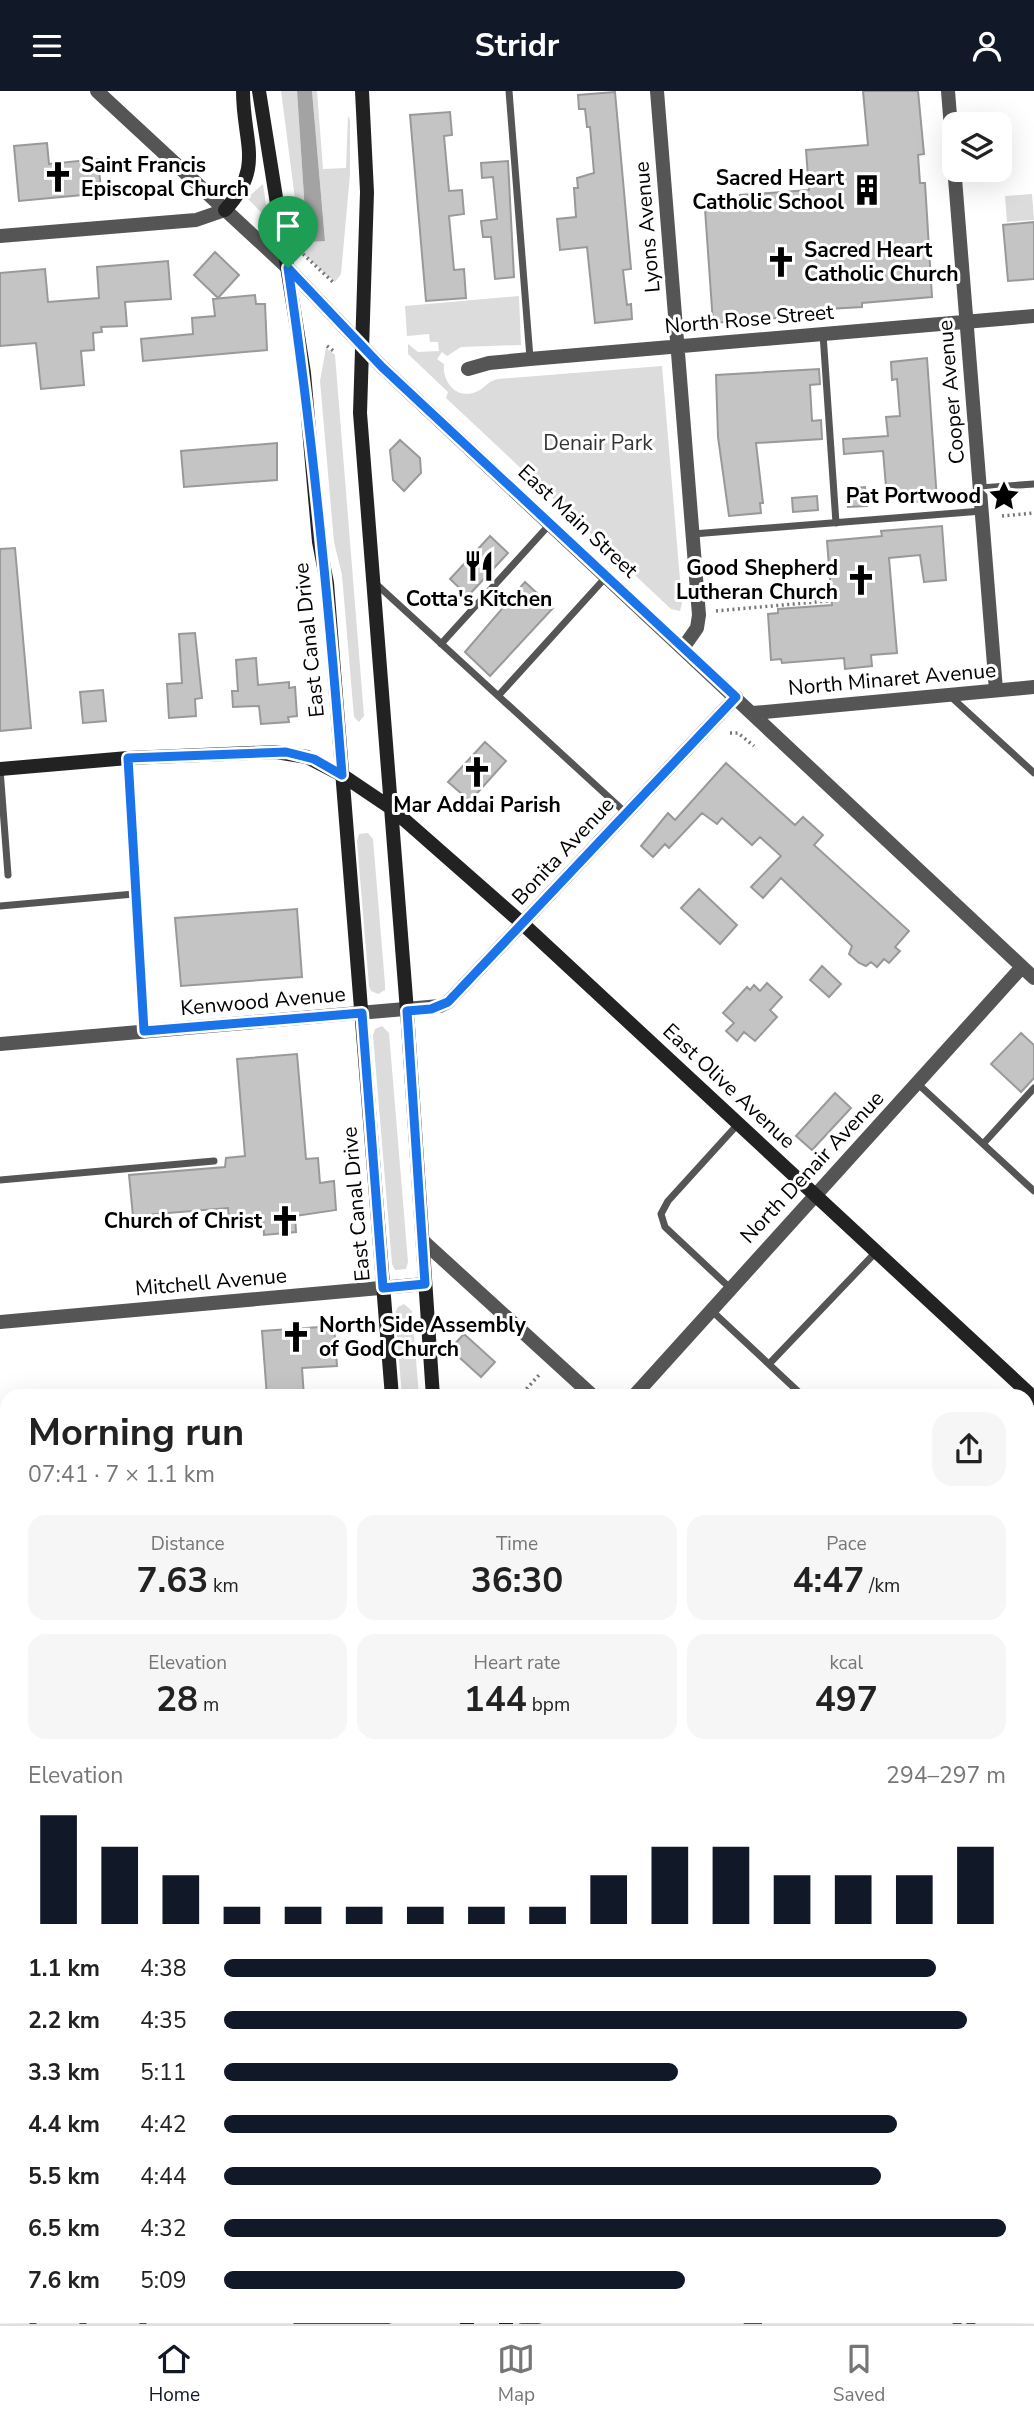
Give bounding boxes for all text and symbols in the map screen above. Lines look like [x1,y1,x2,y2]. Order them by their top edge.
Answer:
text: Stridr [475,24,559,67]
icon: menu [28,27,66,65]
icon: person [968,27,1006,65]
map controls [942,112,1012,182]
button: layers [942,112,1012,182]
place label: Saint Francis Episcopal Church [81,151,249,203]
church icon: Saint Francis Episcopal Church [41,160,75,194]
street label: Lyons Avenue [627,160,667,294]
place label: Sacred Heart Catholic School [692,164,845,216]
building icon: Sacred Heart Catholic School [850,173,884,207]
pin [258,196,318,268]
icon: arrive [269,207,307,245]
place label: Sacred Heart Catholic Church [804,236,958,288]
church icon: Sacred Heart Catholic Church [764,245,798,279]
street label: North Rose Street [663,298,835,340]
street label: Cooper Avenue [931,319,971,465]
park label: Denair Park [543,429,653,457]
street label: East Main Street [512,458,645,584]
place icon: Pat Portwood [987,479,1021,513]
place label: Pat Portwood [846,482,981,510]
restaurant icon: Cotta's Kitchen [462,549,496,583]
place label: Good Shepherd Lutheran Church [676,554,838,606]
street label: East Canal Drive [287,561,331,719]
church icon: Good Shepherd Lutheran Church [844,563,878,597]
place label: Cotta's Kitchen [406,585,552,613]
street label: North Minaret Avenue [787,656,997,702]
church icon: Mar Addai Parish [460,755,494,789]
place label: Mar Addai Parish [393,791,561,819]
street label: Bonita Avenue [506,791,620,911]
street label: Kenwood Avenue [179,980,347,1022]
street label: East Olive Avenue [657,1017,801,1155]
street label: North Denair Avenue [734,1085,890,1249]
street label: East Canal Drive [335,1125,377,1283]
church icon: Church of Christ [268,1204,302,1238]
place label: Church of Christ [104,1207,263,1235]
street label: Mitchell Avenue [134,1261,288,1303]
place label: North Side Assembly of God Church [319,1311,527,1363]
church icon: North Side Assembly of God Church [279,1320,313,1354]
text: Morning run [28,1407,244,1458]
button: share [932,1412,1006,1486]
text: 07:41 · 7 × 1.1 km [28,1459,215,1490]
text: Distance [151,1531,225,1557]
text: Time [496,1531,538,1557]
text: Pace [826,1531,867,1557]
text: 7.63 [136,1557,208,1604]
text: 36:30 [471,1557,563,1604]
text: 4:47 [793,1557,864,1604]
text: km [208,1573,239,1599]
text: /km [864,1573,900,1599]
text: Elevation [148,1650,227,1676]
text: Heart rate [474,1650,560,1676]
text: kcal [829,1650,863,1676]
text: 28 [156,1676,198,1723]
text: 144 [464,1676,527,1723]
text: 497 [815,1676,878,1723]
text: m [198,1692,219,1718]
text: bpm [527,1692,570,1718]
text: Elevation [28,1760,123,1791]
text: 294–297 m [886,1760,1006,1791]
text: 1.1 km [28,1953,100,1984]
text: 4:38 [140,1953,187,1984]
text: 2.2 km [28,2005,100,2036]
text: 4:35 [140,2005,187,2036]
text: 3.3 km [28,2057,100,2088]
text: 5:11 [140,2057,187,2088]
text: 4.4 km [28,2109,100,2140]
text: 4:42 [140,2109,187,2140]
text: 5.5 km [28,2161,100,2192]
text: 4:44 [140,2161,187,2192]
text: 6.5 km [28,2213,100,2244]
text: 4:32 [140,2213,187,2244]
text: 7.6 km [28,2265,100,2296]
text: 5:09 [140,2265,187,2296]
tab: Home [149,2340,200,2408]
tab: Map [497,2340,535,2408]
tab: Saved [833,2340,885,2408]

